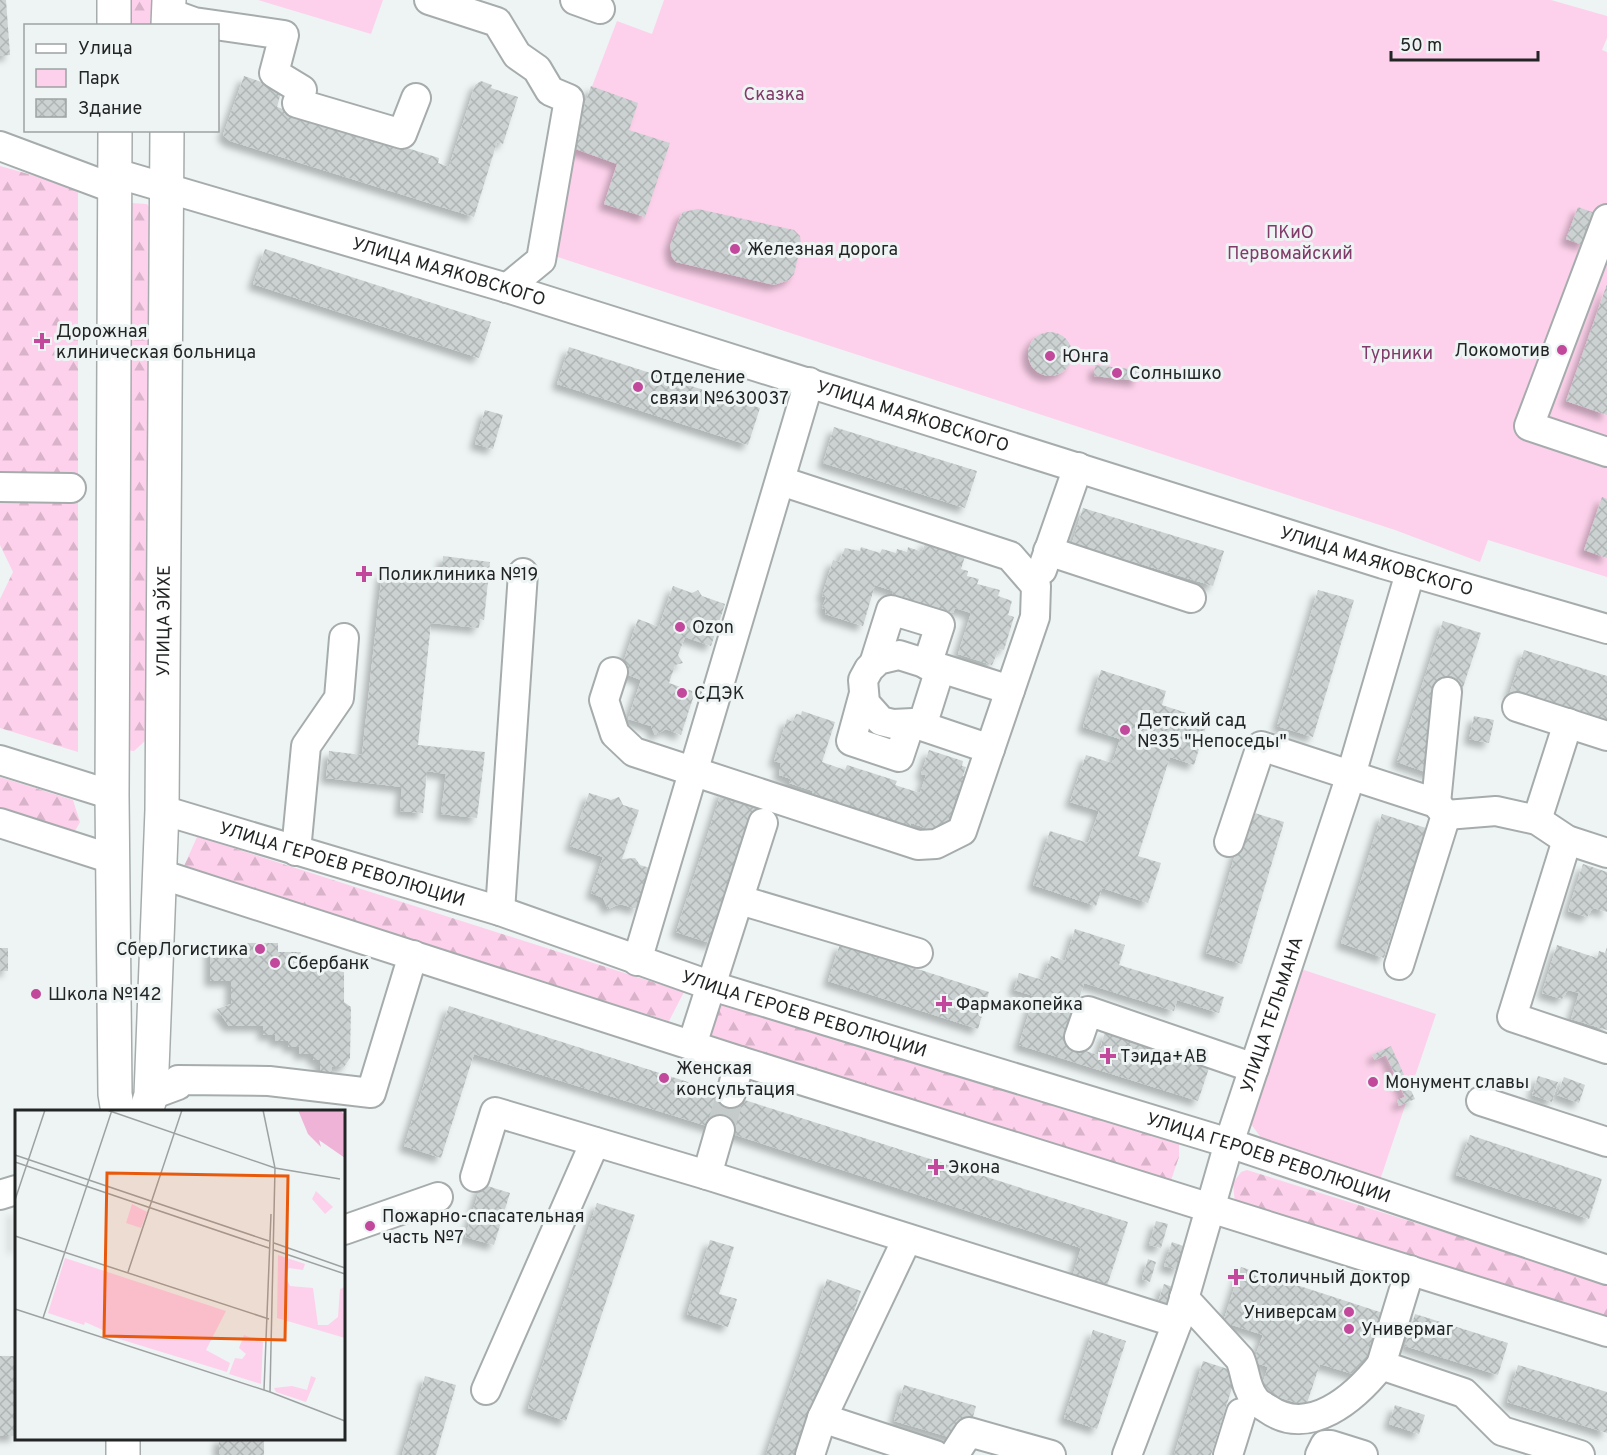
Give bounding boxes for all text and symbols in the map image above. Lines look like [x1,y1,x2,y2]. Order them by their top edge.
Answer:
legend [24,24,219,132]
scale bar [1391,24,1538,62]
text: 50 m [1400,35,1442,58]
text: Улица [78,38,132,61]
text: Парк [78,68,120,91]
park label: Сказка [744,84,804,107]
text: Здание [78,98,142,121]
park label: ПКиО Первомайский [1227,222,1353,266]
street label: УЛИЦА МАЯКОВСКОГО [349,233,548,312]
place label: Железная дорога [747,239,898,262]
marker: Железная дорога [728,242,742,256]
place label: Дорожная клиническая больница [56,321,256,365]
marker: Дорожная клиническая больница [33,332,51,350]
place label: Локомотив [1454,340,1550,363]
park label: Турники [1361,343,1433,366]
marker: Локомотив [1555,343,1569,357]
place label: Юнга [1062,346,1109,369]
marker: Юнга [1043,349,1057,363]
place label: Солнышко [1129,363,1222,386]
marker: Солнышко [1110,366,1124,380]
place label: Отделение связи №630037 [650,367,789,411]
street label: УЛИЦА МАЯКОВСКОГО [813,376,1012,458]
marker: Отделение связи №630037 [631,380,645,394]
street label: УЛИЦА МАЯКОВСКОГО [1277,522,1475,603]
place label: Поликлиника №19 [378,564,538,587]
street label: УЛИЦА ЭЙХЕ [152,565,177,677]
marker: Поликлиника №19 [355,565,373,583]
place label: Ozon [692,617,734,640]
marker: Ozon [673,620,687,634]
place label: СДЭК [694,683,745,706]
marker: СДЭК [675,686,689,700]
place label: Детский сад №35 "Непоседы" [1137,710,1287,754]
marker: Детский сад №35 "Непоседы" [1118,723,1132,737]
street label: УЛИЦА ГЕРОЕВ РЕВОЛЮЦИИ [216,818,467,913]
street label: УЛИЦА ТЕЛЬМАНА [1237,934,1310,1096]
place label: СберЛогистика [116,939,248,962]
marker: СберЛогистика [253,942,267,956]
place label: Сбербанк [287,953,370,976]
marker: Сбербанк [268,956,282,970]
street label: УЛИЦА ГЕРОЕВ РЕВОЛЮЦИИ [678,966,929,1064]
place label: Школа №142 [48,984,161,1007]
marker: Школа №142 [29,987,43,1001]
place label: Фармакопейка [956,994,1083,1017]
marker: Фармакопейка [937,997,951,1011]
place label: Тэида+АВ [1120,1046,1207,1069]
marker: Тэида+АВ [1101,1049,1115,1063]
place label: Женская консультация [676,1058,795,1102]
marker: Женская консультация [657,1071,671,1085]
place label: Монумент славы [1385,1072,1529,1095]
marker: Монумент славы [1366,1075,1380,1089]
street label: УЛИЦА ГЕРОЕВ РЕВОЛЮЦИИ [1143,1109,1393,1209]
inset map [15,1110,345,1440]
place label: Экона [948,1157,1000,1180]
marker: Экона [929,1160,943,1174]
place label: Пожарно-спасательная часть №7 [382,1206,585,1250]
marker: Пожарно-спасательная часть №7 [363,1219,377,1233]
place label: Столичный доктор [1248,1267,1410,1290]
marker: Столичный доктор [1229,1270,1243,1284]
place label: Универсам [1243,1302,1337,1325]
marker: Универсам [1342,1305,1356,1319]
place label: Универмаг [1361,1319,1454,1342]
marker: Универмаг [1342,1322,1356,1336]

